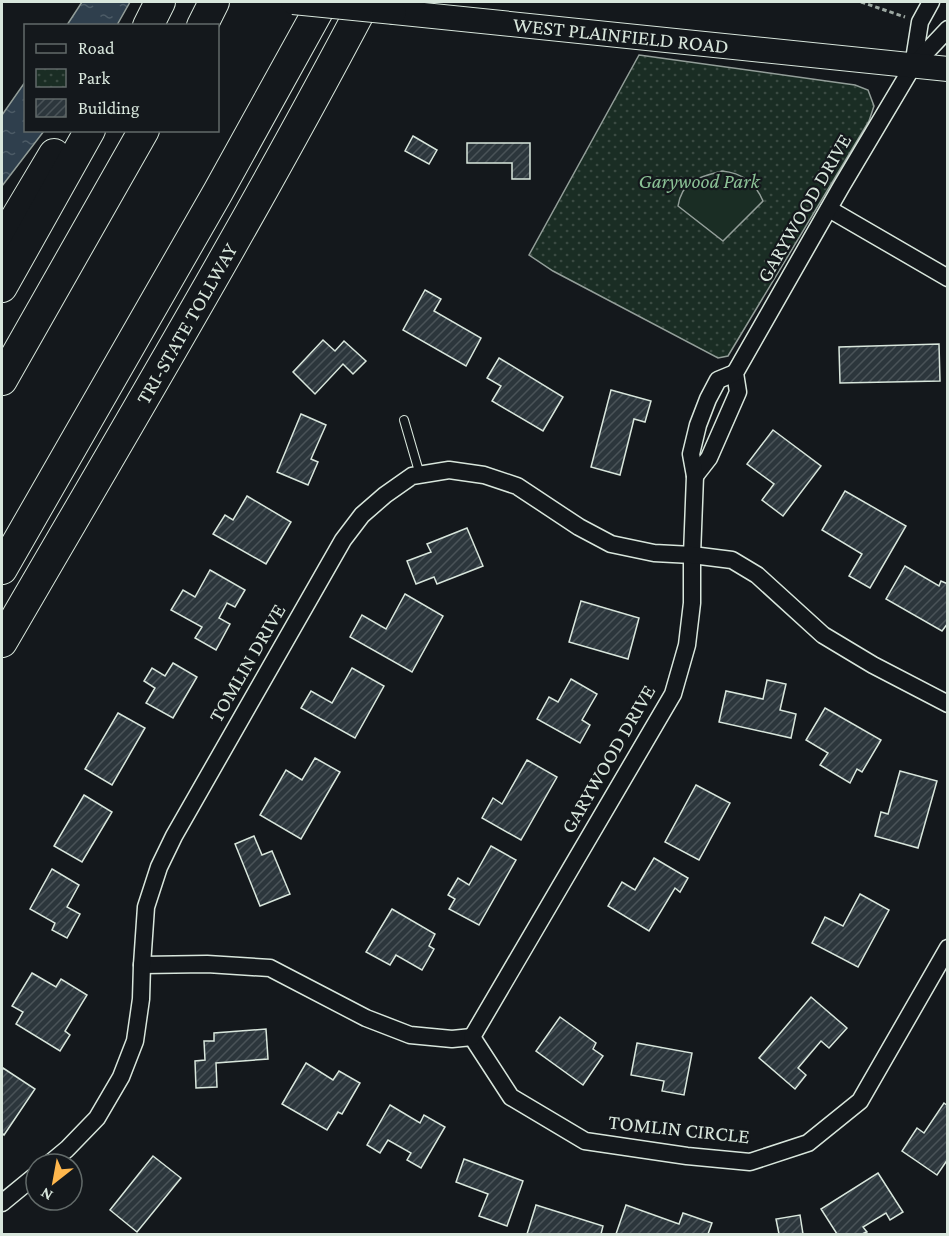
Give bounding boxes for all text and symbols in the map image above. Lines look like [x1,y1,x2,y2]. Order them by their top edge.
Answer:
street label: WEST PLAINFIELD ROAD [512,12,730,58]
legend [24,24,219,132]
text: Road [78,38,115,58]
text: Park [78,68,110,88]
text: Building [78,98,140,118]
street label: GARYWOOD DRIVE [752,130,856,286]
park label: Garywood Park [638,169,760,193]
street label: TRI-STATE TOLLWAY [131,238,243,408]
street label: TOMLIN DRIVE [203,600,291,726]
street label: GARYWOOD DRIVE [556,681,660,837]
street label: TOMLIN CIRCLE [607,1110,751,1148]
north arrow [24,1152,84,1212]
text: N [37,1184,56,1205]

